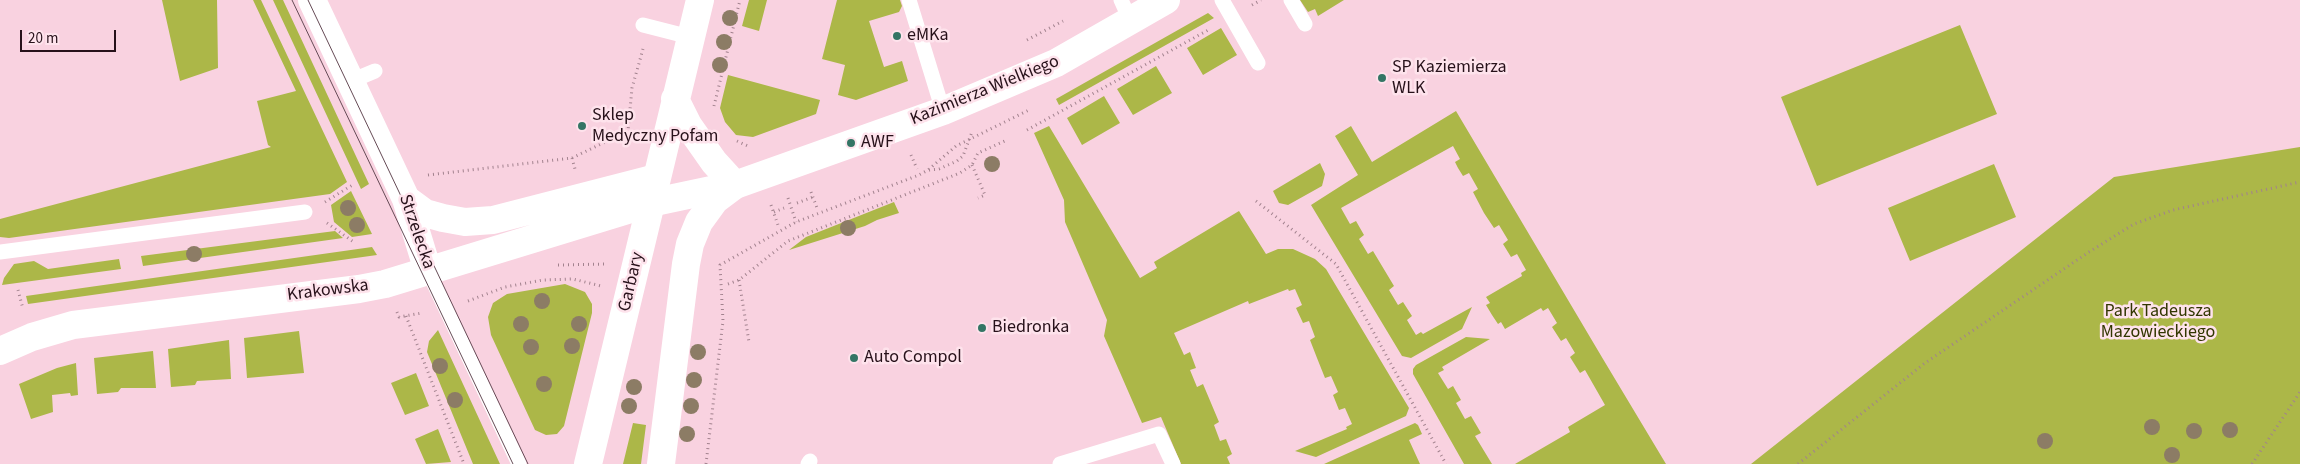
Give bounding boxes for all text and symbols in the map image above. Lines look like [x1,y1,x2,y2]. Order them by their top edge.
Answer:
scale bar [22,20,119,52]
place label: eMKa [907,25,949,47]
text: 20 m [28,28,58,49]
marker: eMKa [891,30,903,42]
street label: Kazimierza Wielkiego [907,51,1063,131]
place label: SP Kaziemierza WLK [1392,57,1507,100]
marker: SP Kaziemierza WLK [1376,72,1388,84]
place label: Sklep Medyczny Pofam [592,105,718,148]
marker: Sklep Medyczny Pofam [576,120,588,132]
place label: AWF [861,132,894,154]
marker: AWF [845,137,857,149]
street label: Strzelecka [393,192,439,272]
street label: Garbary [615,250,649,314]
street label: Krakowska [286,275,370,307]
park label: Park Tadeusza Mazowieckiego [2101,301,2215,344]
place label: Biedronka [992,317,1069,339]
marker: Biedronka [976,322,988,334]
place label: Auto Compol [864,347,962,369]
marker: Auto Compol [848,352,860,364]

